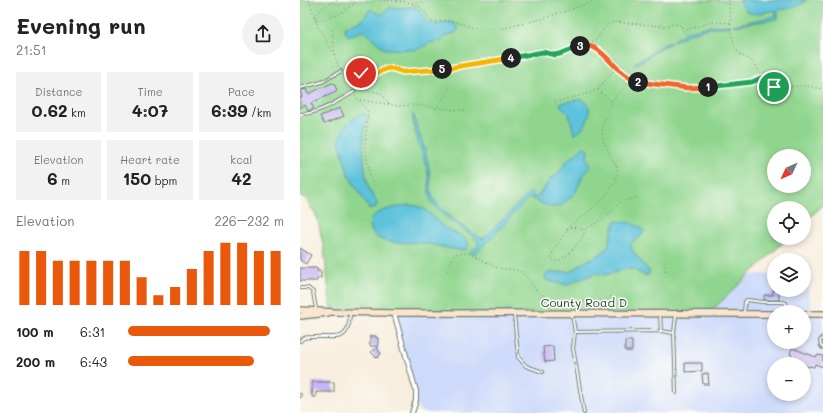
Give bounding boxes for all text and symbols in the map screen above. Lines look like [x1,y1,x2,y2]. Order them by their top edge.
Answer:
text: Evening run [16,11,146,40]
button: share [242,13,284,55]
pin: 3 [570,36,590,56]
text: 3 [577,38,583,53]
text: 21:51 [16,41,46,58]
pin: 4 [501,48,521,68]
text: 4 [508,50,514,65]
pin [344,56,378,90]
pin: 5 [432,59,452,79]
text: 5 [439,61,445,76]
icon: check [350,62,372,84]
pin [757,70,791,104]
pin: 2 [628,72,648,92]
text: 2 [635,74,641,89]
icon: arrive [763,76,785,98]
pin: 1 [698,77,718,97]
text: 1 [706,79,710,94]
text: Distance [35,84,82,99]
text: Time [137,84,163,99]
text: Pace [228,84,255,99]
text: 0.62 [32,99,68,121]
text: 4:07 [132,99,168,121]
text: 6:39 [211,99,247,121]
text: km [68,105,86,120]
text: /km [247,105,271,120]
north arrow [767,149,811,193]
map controls [767,149,811,401]
text: Elevation [34,152,83,167]
text: Heart rate [120,152,180,167]
text: kcal [230,152,252,167]
text: 6 [47,167,58,189]
text: 150 [123,167,151,189]
text: 42 [231,167,251,189]
text: m [58,173,70,188]
text: bpm [151,173,177,188]
button: locate [767,201,811,245]
text: Elevation [16,212,74,229]
text: 226–232 m [214,212,284,229]
button: layers [767,253,811,297]
street label: County Road D [541,294,627,310]
button: + [767,305,811,349]
text: 100 m [16,323,53,340]
text: 6:31 [80,323,105,340]
text: 200 m [16,353,55,370]
text: 6:43 [80,353,107,370]
button: − [767,357,811,401]

